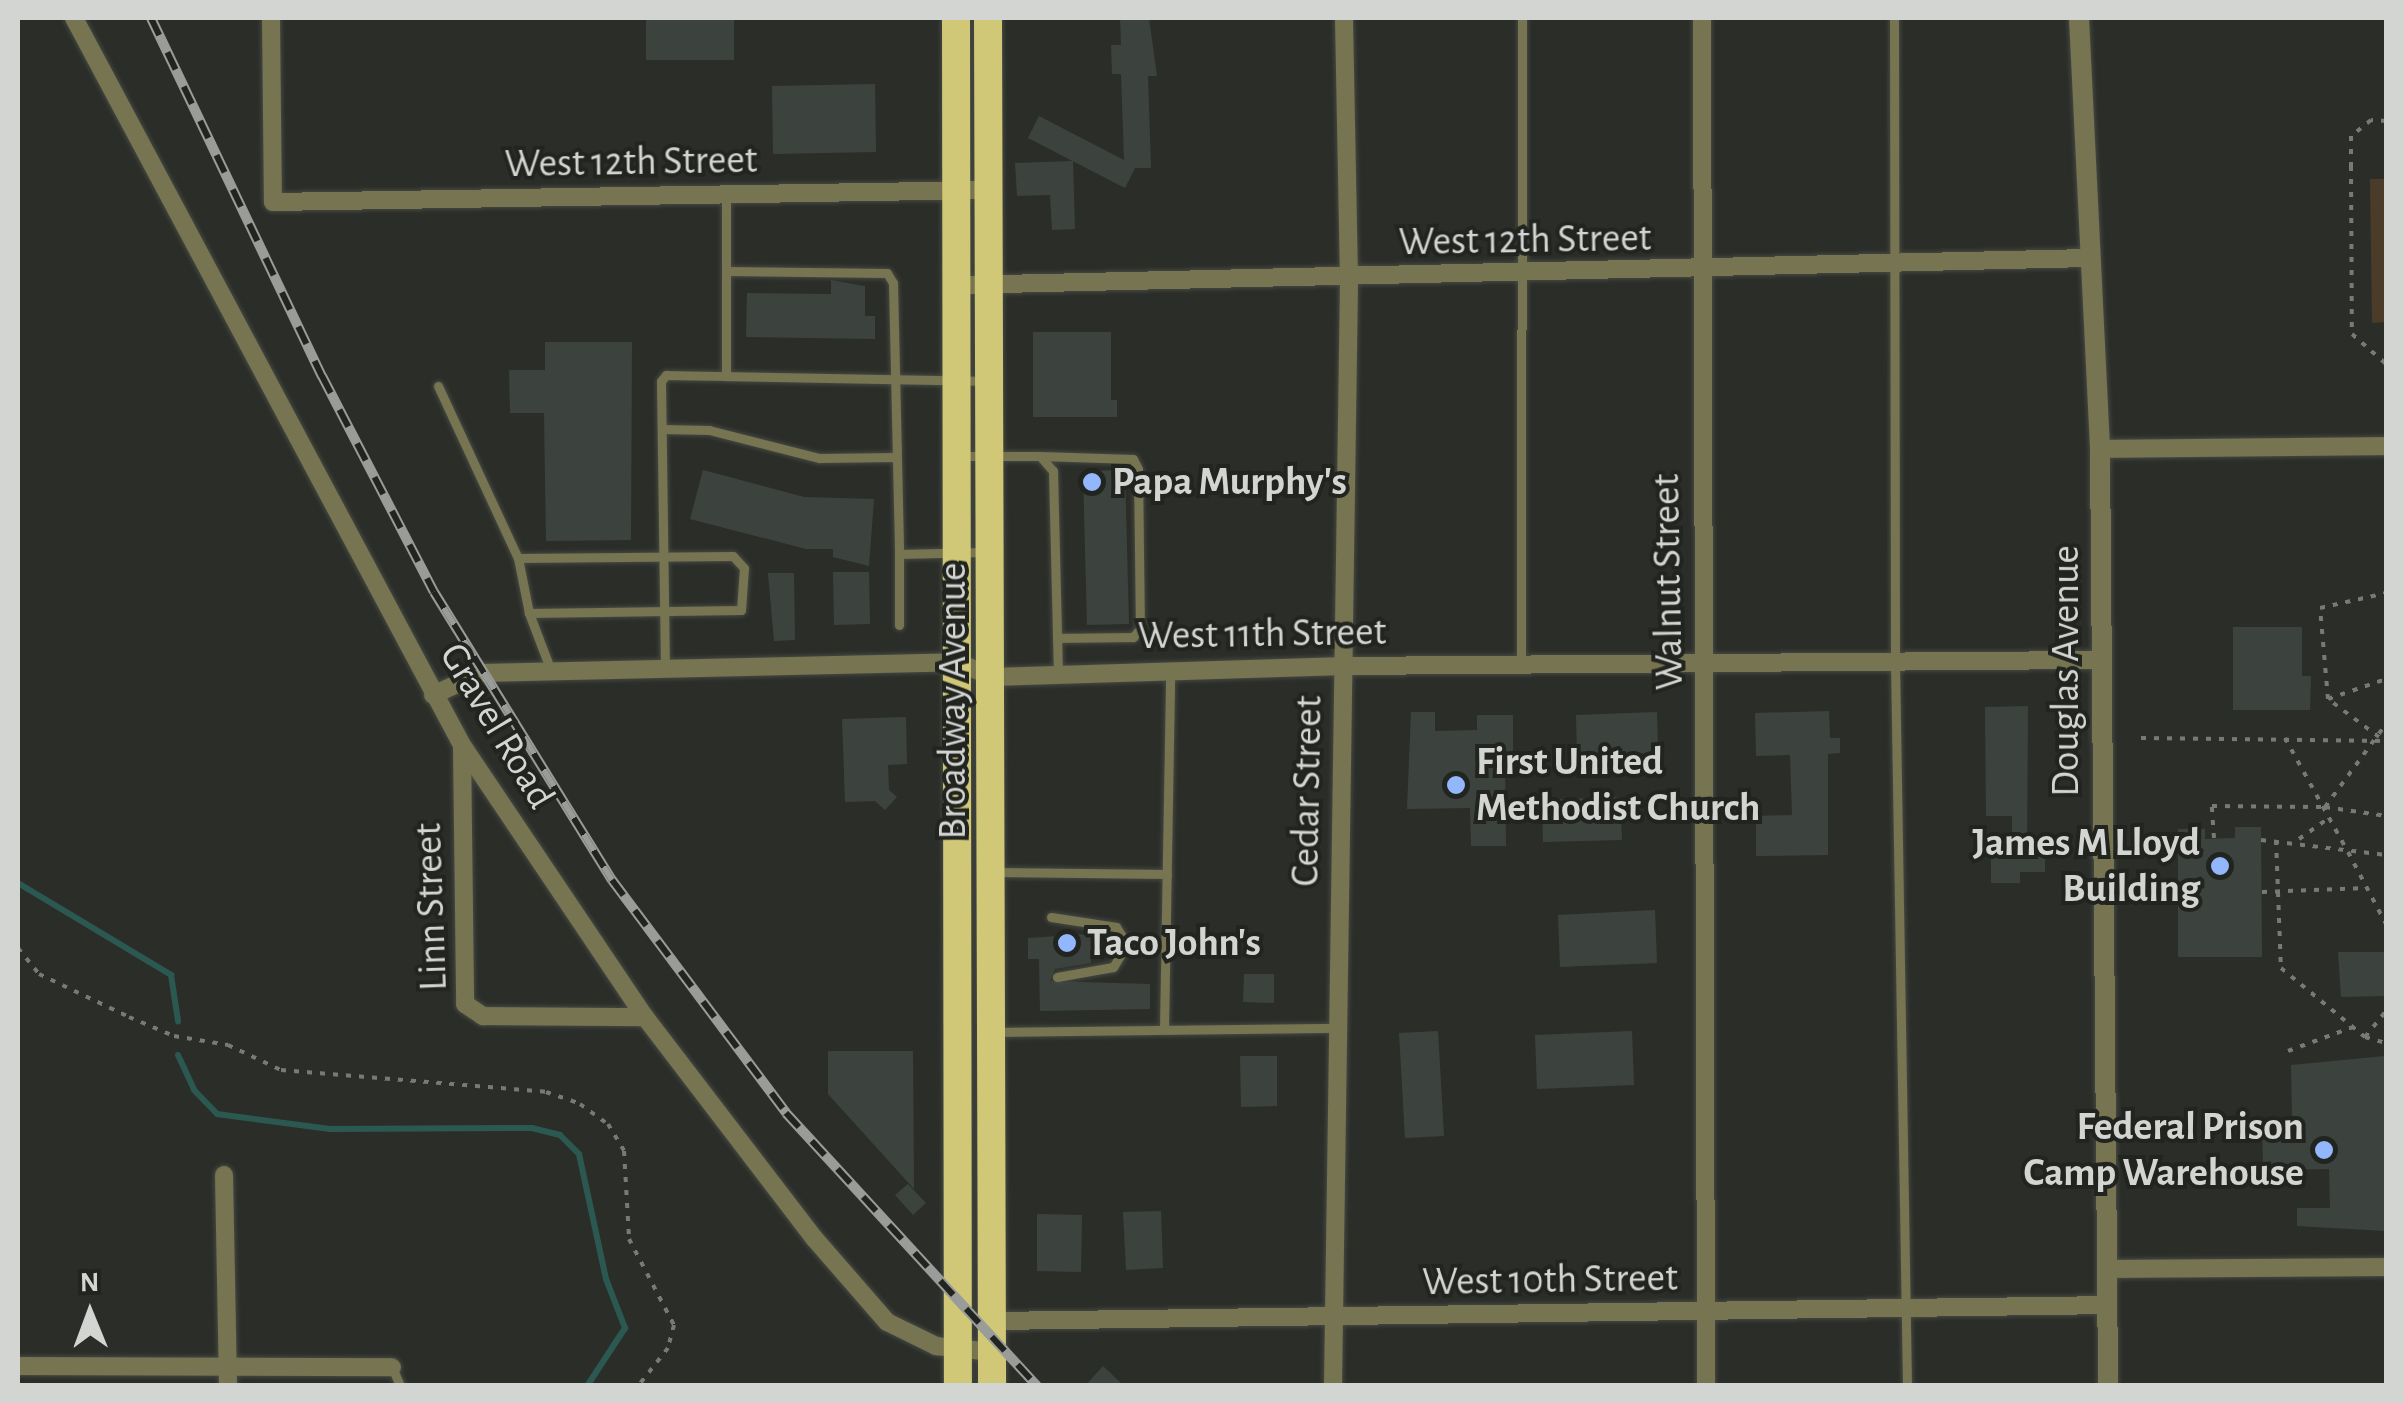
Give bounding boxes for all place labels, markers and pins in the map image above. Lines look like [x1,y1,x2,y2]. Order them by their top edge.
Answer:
place label: Papa Murphy's [1112,458,1347,506]
marker: Papa Murphy's [1081,471,1103,493]
place label: First United Methodist Church [1476,738,1760,832]
marker: First United Methodist Church [1445,774,1467,796]
place label: James M Lloyd Building [1972,819,2200,913]
marker: James M Lloyd Building [2209,855,2231,877]
place label: Taco John's [1087,919,1261,967]
marker: Taco John's [1056,932,1078,954]
place label: Federal Prison Camp Warehouse [2024,1103,2304,1197]
marker: Federal Prison Camp Warehouse [2313,1139,2335,1161]

